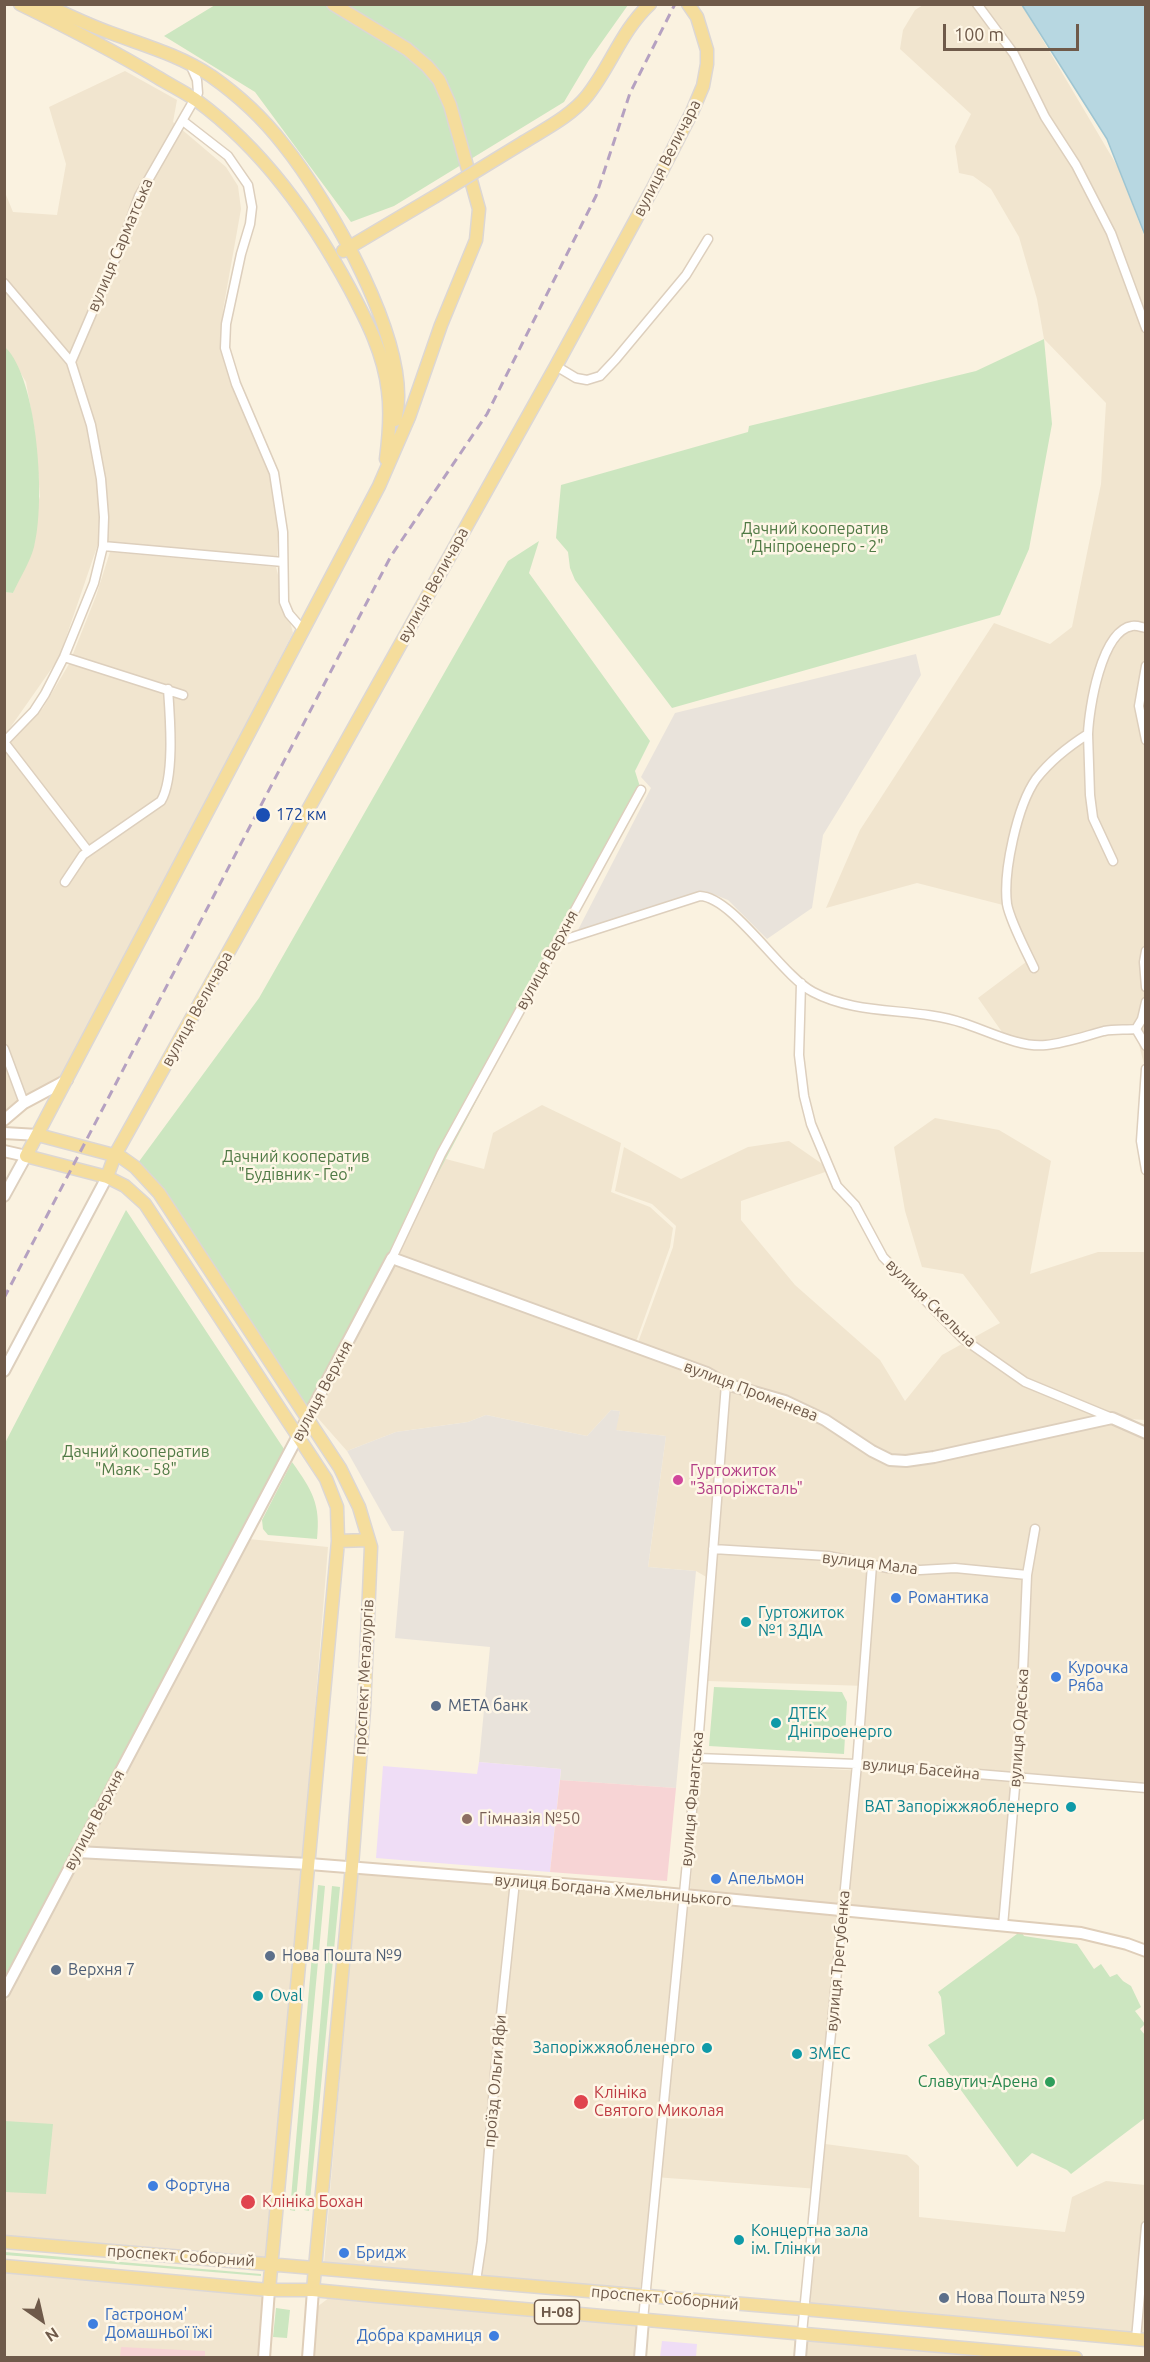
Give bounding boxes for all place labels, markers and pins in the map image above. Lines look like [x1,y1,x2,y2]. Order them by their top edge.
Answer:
place label: 172 км [276,805,327,825]
marker: 172 км [254,806,272,824]
place label: Гуртожиток "Запоріжсталь" [690,1461,803,1499]
marker: Гуртожиток "Запоріжсталь" [671,1473,685,1487]
place label: Романтика [908,1588,989,1608]
marker: Романтика [889,1591,903,1605]
place label: Гуртожиток №1 ЗДІА [758,1603,845,1641]
marker: Гуртожиток №1 ЗДІА [739,1615,753,1629]
place label: Курочка Ряба [1068,1658,1128,1696]
marker: Курочка Ряба [1049,1670,1063,1684]
place label: МЕТА банк [448,1696,528,1716]
marker: МЕТА банк [429,1699,443,1713]
place label: ДТЕК Дніпроенерго [788,1704,892,1742]
marker: ДТЕК Дніпроенерго [769,1716,783,1730]
place label: ВАТ Запоріжжяобленерго [865,1797,1059,1817]
marker: ВАТ Запоріжжяобленерго [1064,1800,1078,1814]
place label: Гімназія №50 [479,1809,580,1829]
marker: Гімназія №50 [460,1812,474,1826]
place label: Апельмон [728,1869,804,1889]
marker: Апельмон [709,1872,723,1886]
place label: Нова Пошта №9 [282,1946,402,1966]
marker: Нова Пошта №9 [263,1949,277,1963]
place label: Верхня 7 [68,1960,135,1980]
marker: Верхня 7 [49,1963,63,1977]
place label: Oval [270,1986,303,2006]
marker: Oval [251,1989,265,2003]
place label: Запоріжжяобленерго [533,2038,695,2058]
marker: Запоріжжяобленерго [700,2041,714,2055]
place label: ЗМЕС [809,2044,850,2064]
marker: ЗМЕС [790,2047,804,2061]
place label: Славутич-Арена [918,2072,1038,2092]
marker: Славутич-Арена [1043,2075,1057,2089]
place label: Клініка Святого Миколая [594,2083,724,2121]
marker: Клініка Святого Миколая [572,2093,590,2111]
place label: Фортуна [165,2176,230,2196]
marker: Фортуна [146,2179,160,2193]
place label: Клініка Бохан [262,2192,363,2212]
marker: Клініка Бохан [239,2193,257,2211]
place label: Концертна зала ім. Глінки [751,2221,869,2259]
marker: Концертна зала ім. Глінки [732,2233,746,2247]
place label: Бридж [356,2243,406,2263]
marker: Бридж [337,2246,351,2260]
place label: Нова Пошта №59 [956,2288,1085,2308]
marker: Нова Пошта №59 [937,2291,951,2305]
place label: Гастроном' Домашньої їжі [105,2305,213,2343]
marker: Гастроном' Домашньої їжі [86,2317,100,2331]
place label: Добра крамниця [357,2326,482,2346]
marker: Добра крамниця [487,2329,501,2343]

